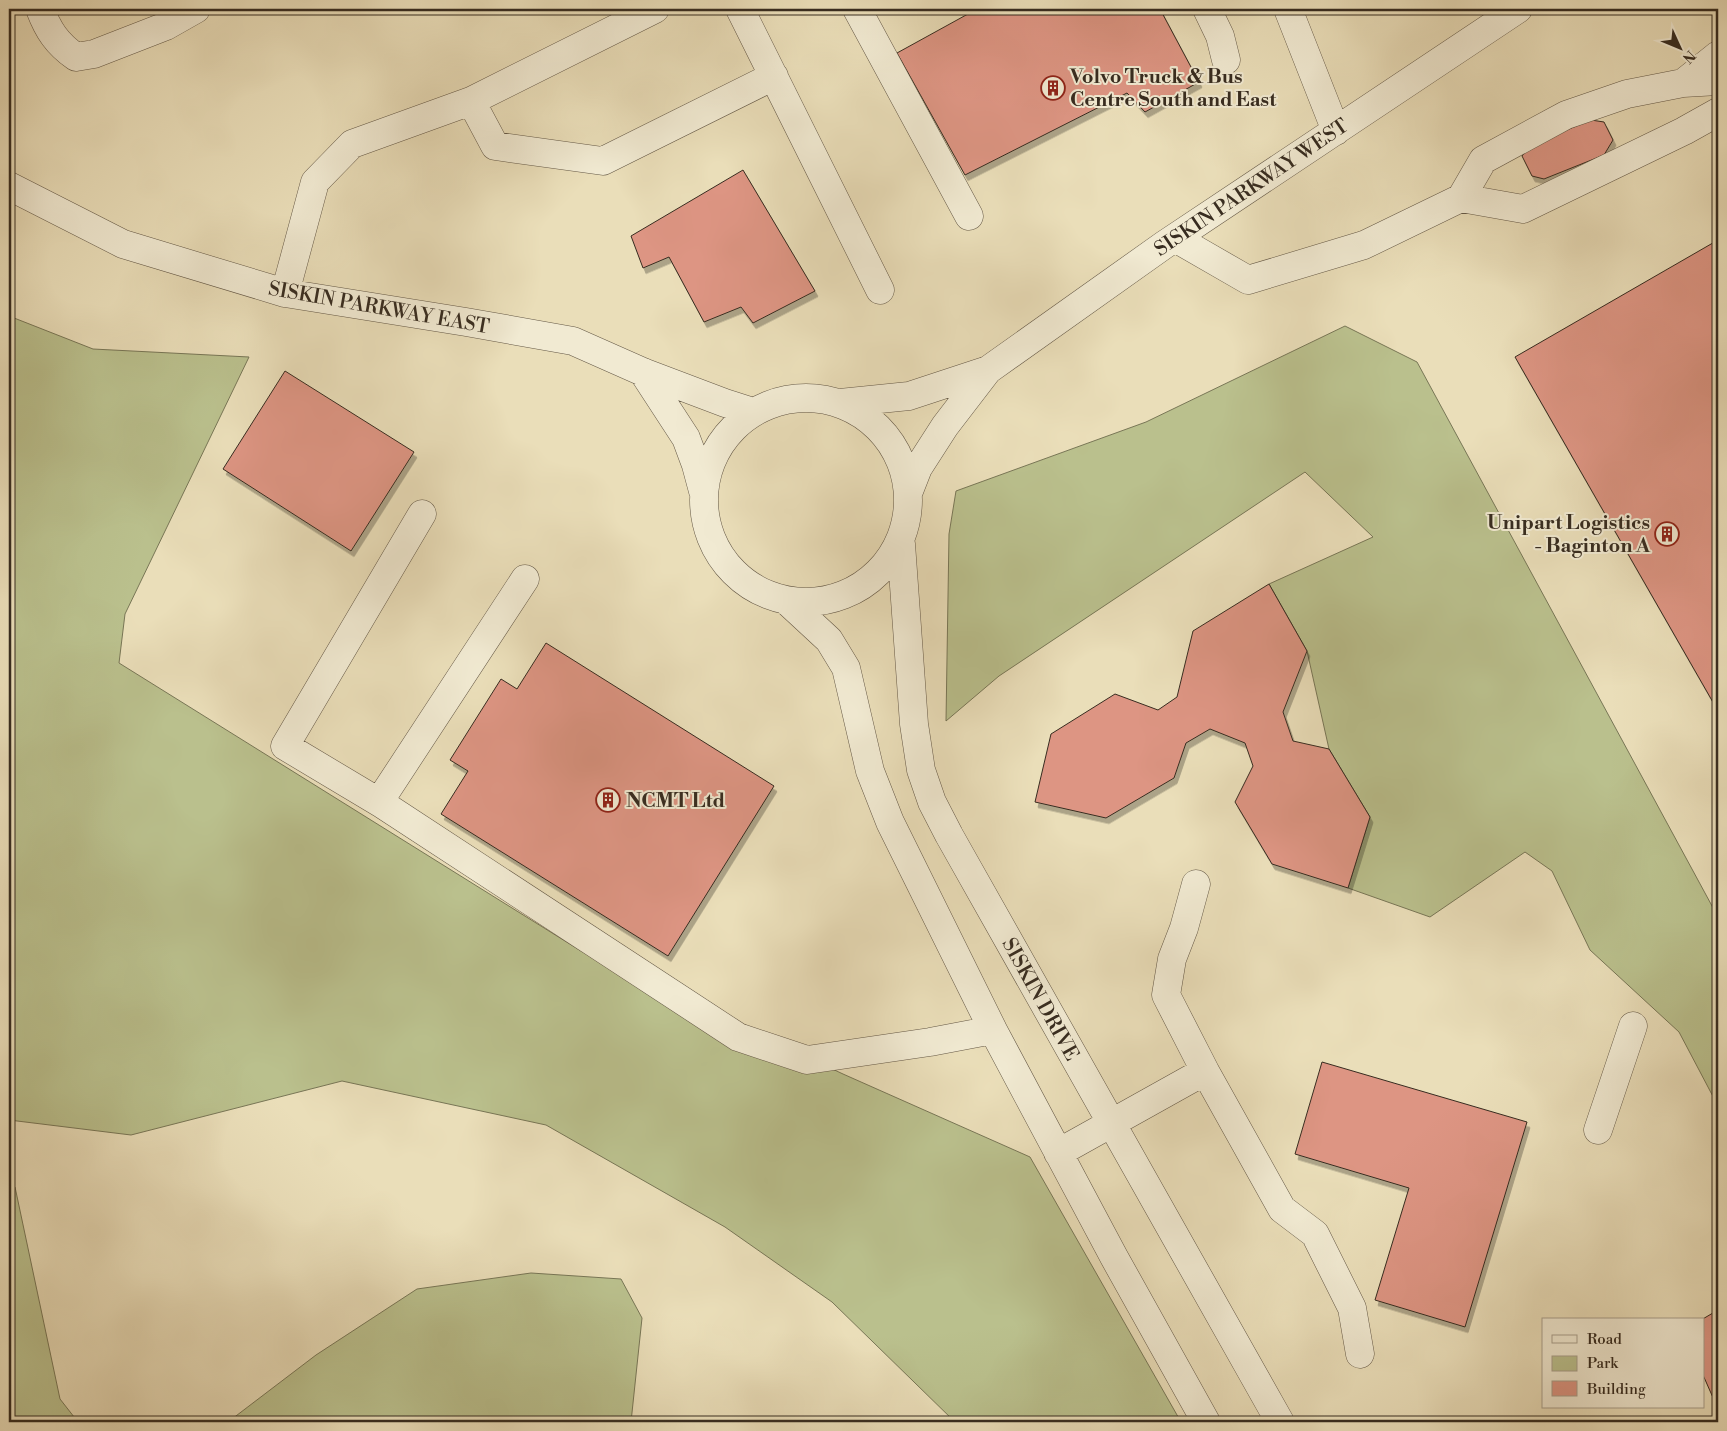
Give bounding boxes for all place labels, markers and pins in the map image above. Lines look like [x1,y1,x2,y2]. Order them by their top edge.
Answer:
place label: Volvo Truck & Bus Centre South and East [1069,65,1277,113]
building icon: Volvo Truck & Bus Centre South and East [1040,75,1066,101]
place label: Unipart Logistics - Baginton A [1487,511,1651,559]
building icon: Unipart Logistics - Baginton A [1654,521,1680,547]
building icon: NCMT Ltd [595,787,621,813]
place label: NCMT Ltd [626,789,725,814]

